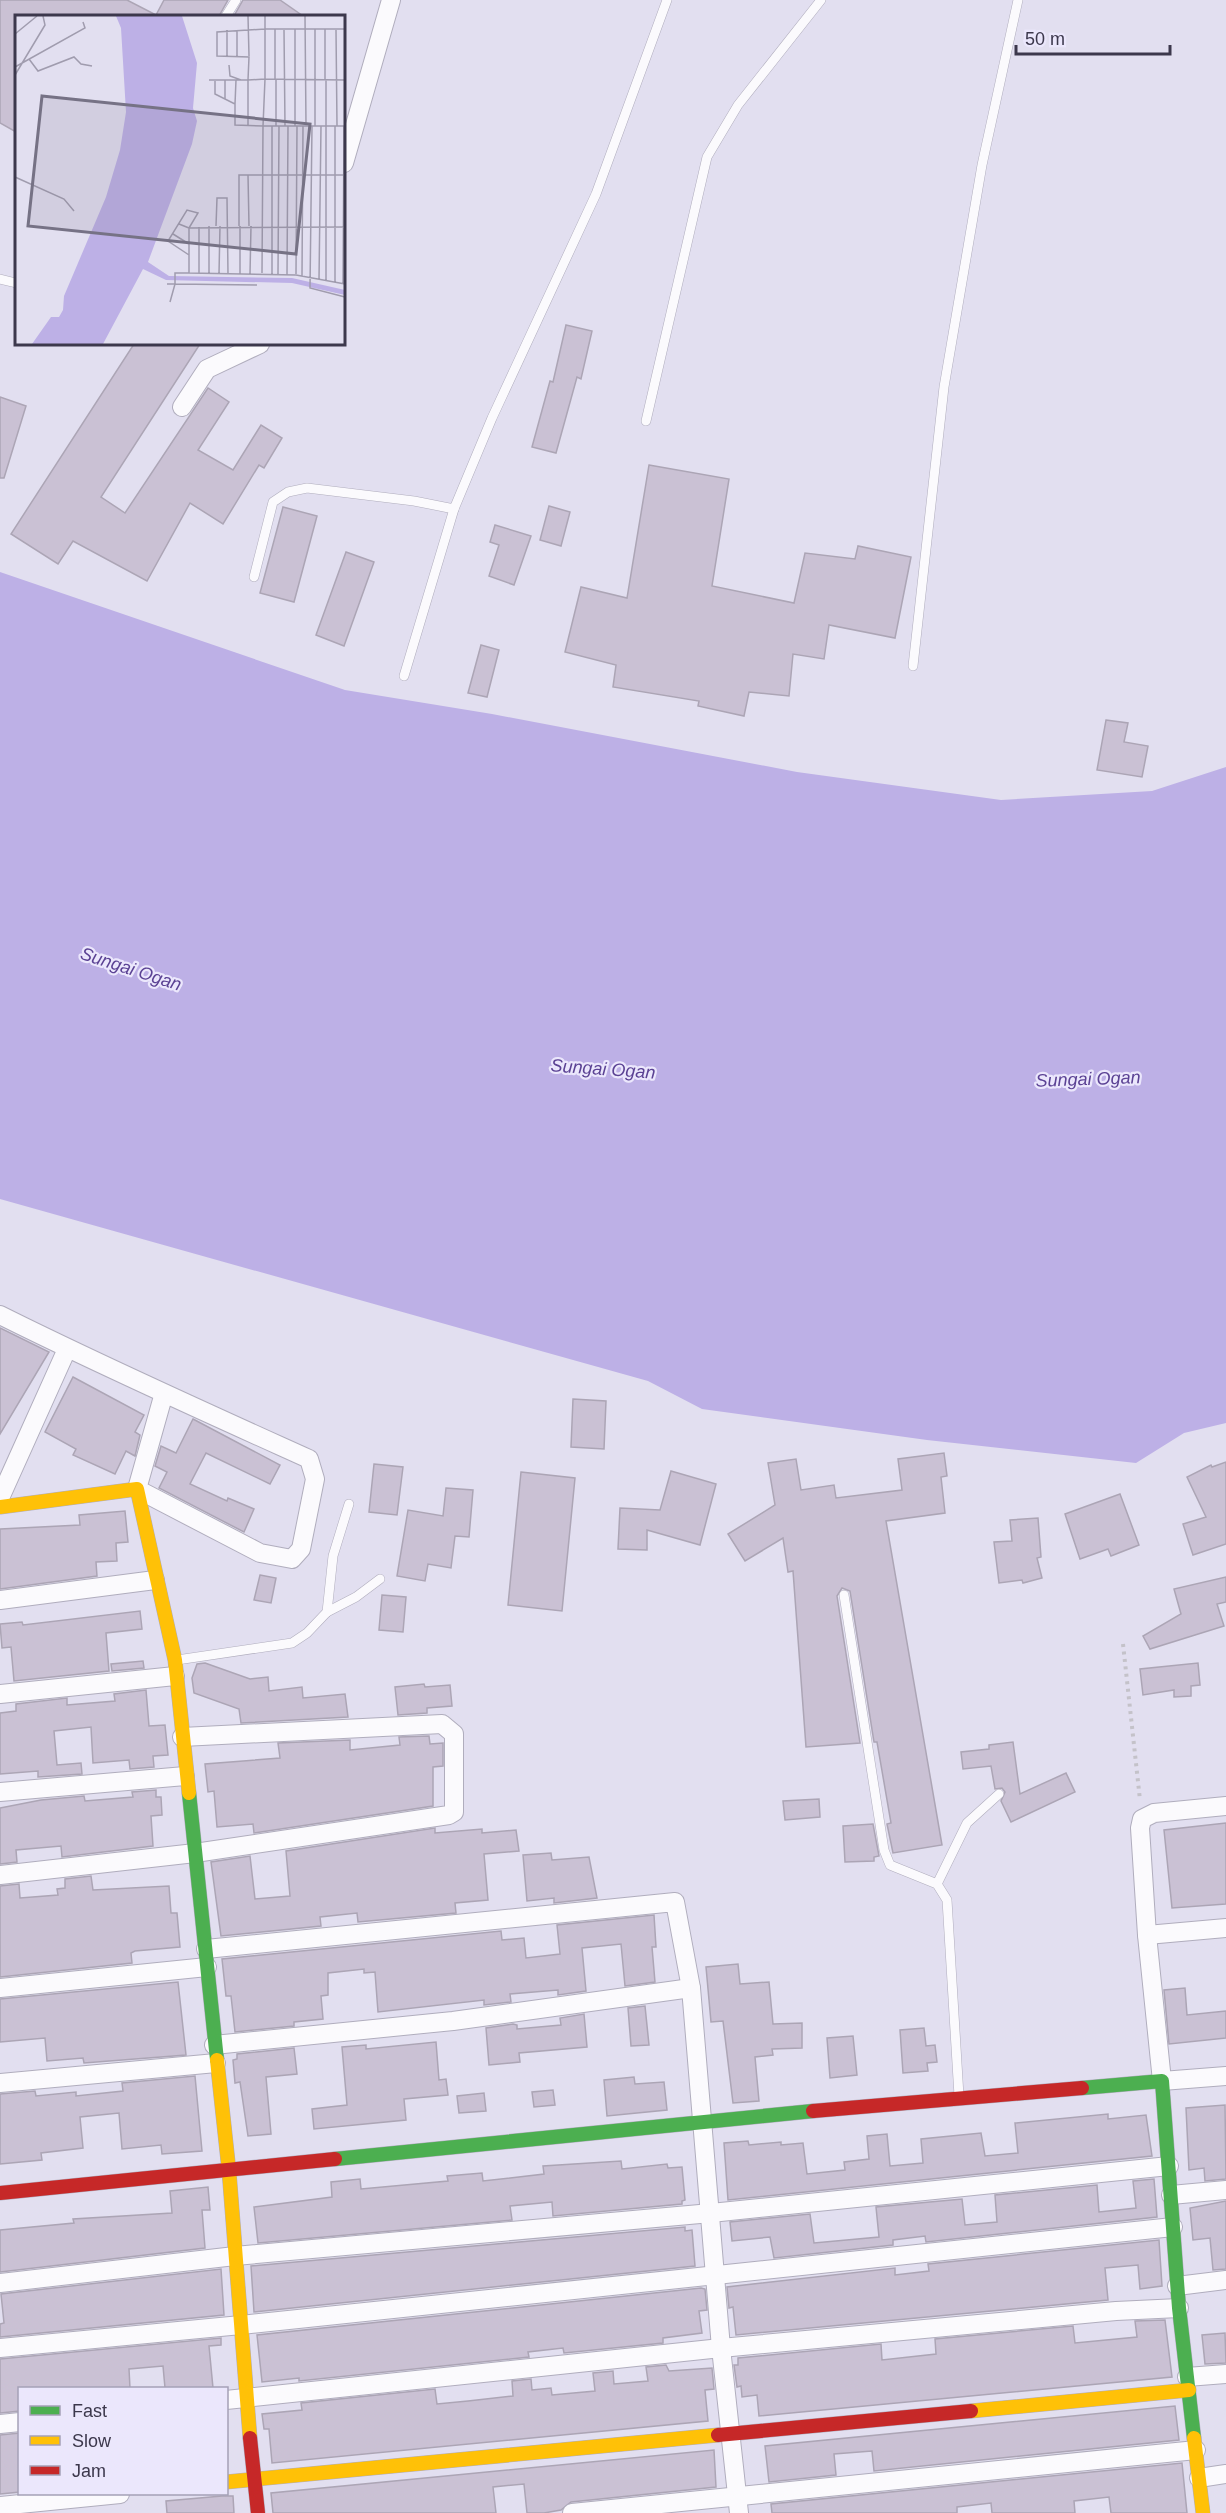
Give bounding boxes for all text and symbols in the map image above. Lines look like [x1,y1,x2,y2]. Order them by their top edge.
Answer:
inset map [15,15,345,345]
scale bar [1016,18,1170,56]
text: 50 m [1025,29,1065,49]
water label: Sungai Ogan [78,943,184,995]
water label: Sungai Ogan [550,1055,656,1083]
water label: Sungai Ogan [1035,1067,1141,1091]
legend [18,2387,228,2495]
text: Fast [72,2401,107,2421]
text: Slow [72,2431,112,2451]
text: Jam [72,2461,106,2481]

